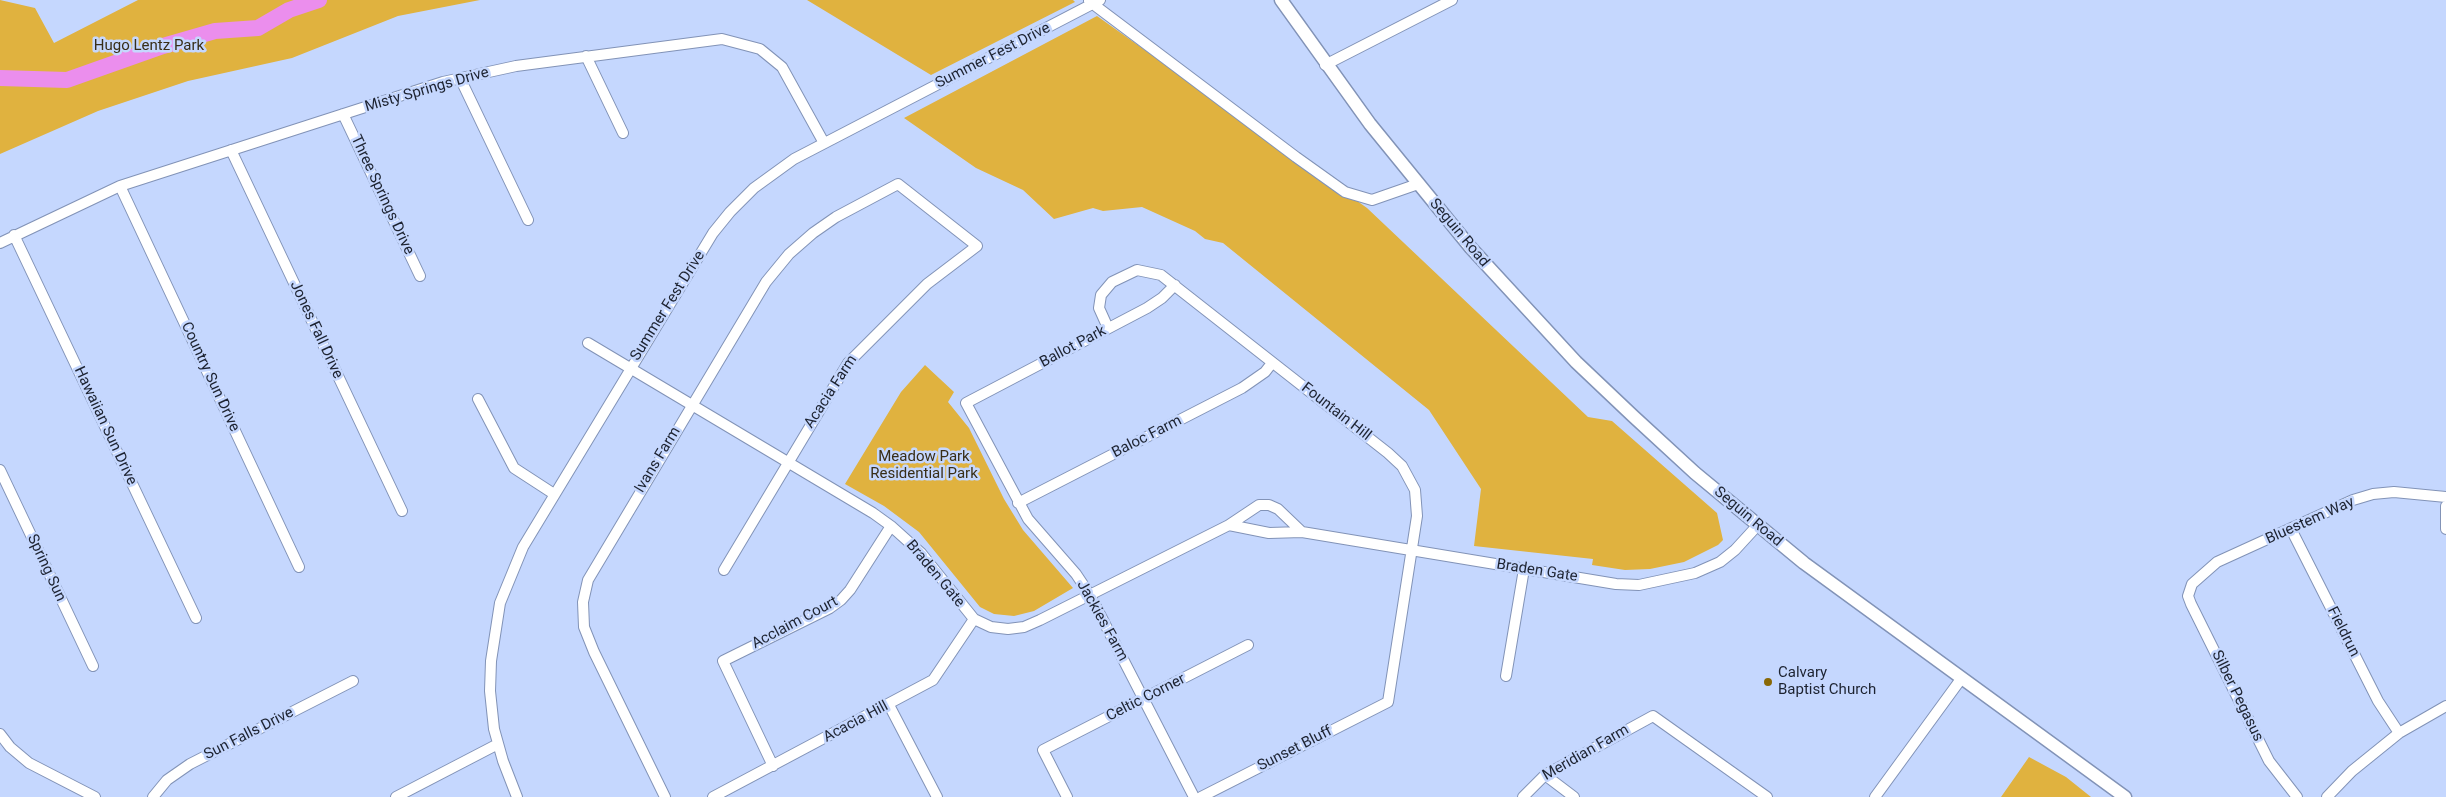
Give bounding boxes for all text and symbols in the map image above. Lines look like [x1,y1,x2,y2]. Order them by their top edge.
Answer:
street label: Summer Fest Drive [933,19,1053,93]
park label: Hugo Lentz Park [94,37,204,55]
street label: Misty Springs Drive [363,64,491,116]
street label: Three Springs Drive [346,132,418,258]
street label: Seguin Road [1425,195,1493,271]
street label: Summer Fest Drive [627,248,709,364]
street label: Jones Fall Drive [286,278,346,382]
street label: Country Sun Drive [177,319,243,435]
street label: Ballot Park [1037,322,1109,372]
street label: Acacia Farm [801,352,861,432]
street label: Hawaiian Sun Drive [70,364,140,488]
street label: Fountain Hill [1298,379,1374,445]
street label: Baloc Farm [1109,412,1185,462]
street label: Ivans Farm [631,424,685,496]
park label: Meadow Park Residential Park [870,448,978,483]
street label: Seguin Road [1710,483,1786,551]
street label: Bluestem Way [2263,493,2357,549]
street label: Spring Sun [23,532,69,604]
street label: Braden Gate [902,537,968,611]
street label: Braden Gate [1495,556,1579,586]
street label: Jackies Farm [1072,578,1132,664]
street label: Acclaim Court [749,593,841,653]
street label: Fieldrun [2323,604,2363,660]
street label: Silber Pegasus [2207,648,2267,744]
place label: Calvary Baptist Church [1778,664,1876,699]
street label: Celtic Corner [1104,670,1188,726]
marker: Calvary Baptist Church [1762,676,1774,688]
street label: Acacia Hill [821,697,891,747]
street label: Sun Falls Drive [201,704,297,764]
street label: Meridian Farm [1540,721,1632,785]
street label: Sunset Bluff [1255,722,1335,776]

